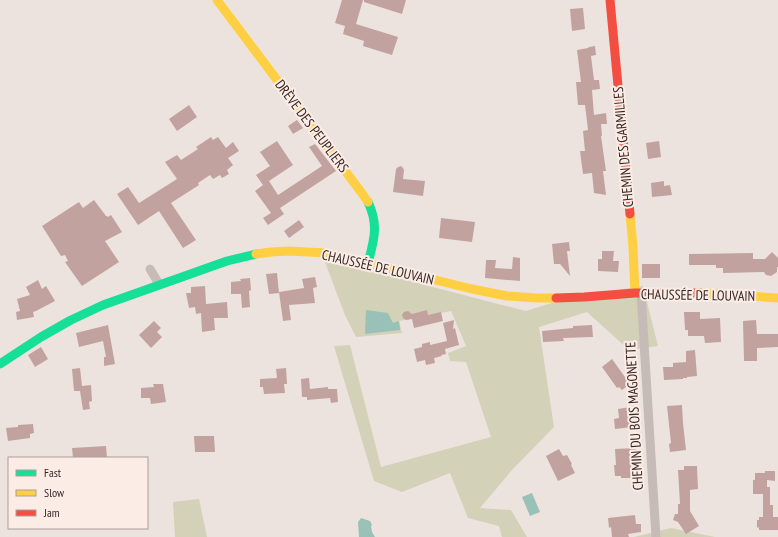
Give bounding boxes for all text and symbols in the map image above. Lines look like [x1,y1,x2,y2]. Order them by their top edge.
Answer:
street label: DRÈVE DES PEUPLIERS [271,76,353,176]
street label: CHEMIN DES GARMILLES [609,86,637,208]
street label: CHAUSSÉE DE LOUVAIN [320,245,436,289]
street label: CHAUSSÉE DE LOUVAIN [641,285,755,305]
street label: CHEMIN DU BOIS MAGONETTE [621,341,647,491]
legend [8,457,148,529]
text: Fast [44,465,62,480]
text: Slow [44,485,65,500]
text: Jam [43,505,60,520]

